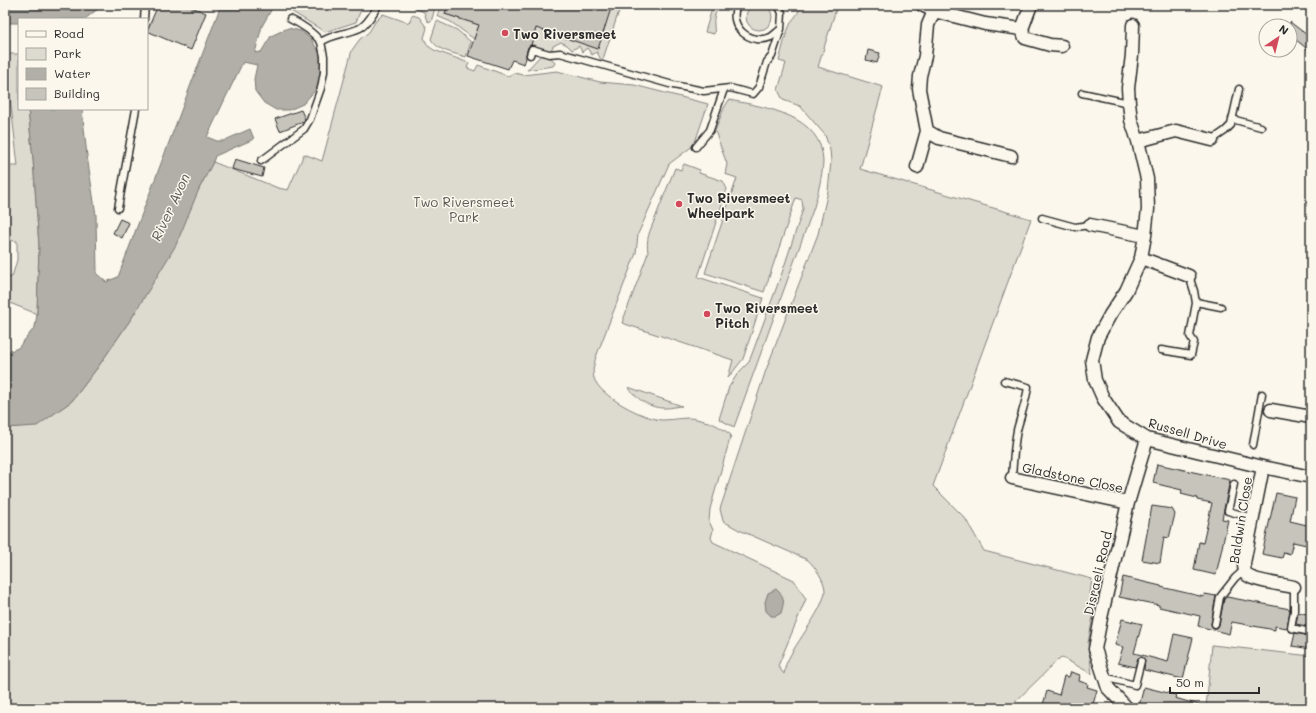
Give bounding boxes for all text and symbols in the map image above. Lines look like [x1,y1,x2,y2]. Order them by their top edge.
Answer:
legend [18,18,148,110]
north arrow [1258,18,1298,58]
text: N [1276,21,1292,38]
text: Road [54,25,84,41]
place label: Two Riversmeet [513,25,617,42]
marker: Two Riversmeet [500,28,510,38]
text: Park [54,45,81,61]
text: Water [54,65,91,81]
text: Building [54,85,100,101]
water label: River Avon [146,170,194,244]
place label: Two Riversmeet Wheelpark [687,189,791,221]
park label: Two Riversmeet Park [413,193,515,225]
marker: Two Riversmeet Wheelpark [674,199,684,209]
place label: Two Riversmeet Pitch [715,299,819,331]
marker: Two Riversmeet Pitch [702,309,712,319]
street label: Russell Drive [1147,414,1229,452]
street label: Gladstone Close [1021,458,1125,496]
street label: Baldwin Close [1225,475,1255,565]
street label: Disraeli Road [1079,529,1115,617]
scale bar [1170,669,1259,695]
text: 50 m [1176,674,1204,690]

